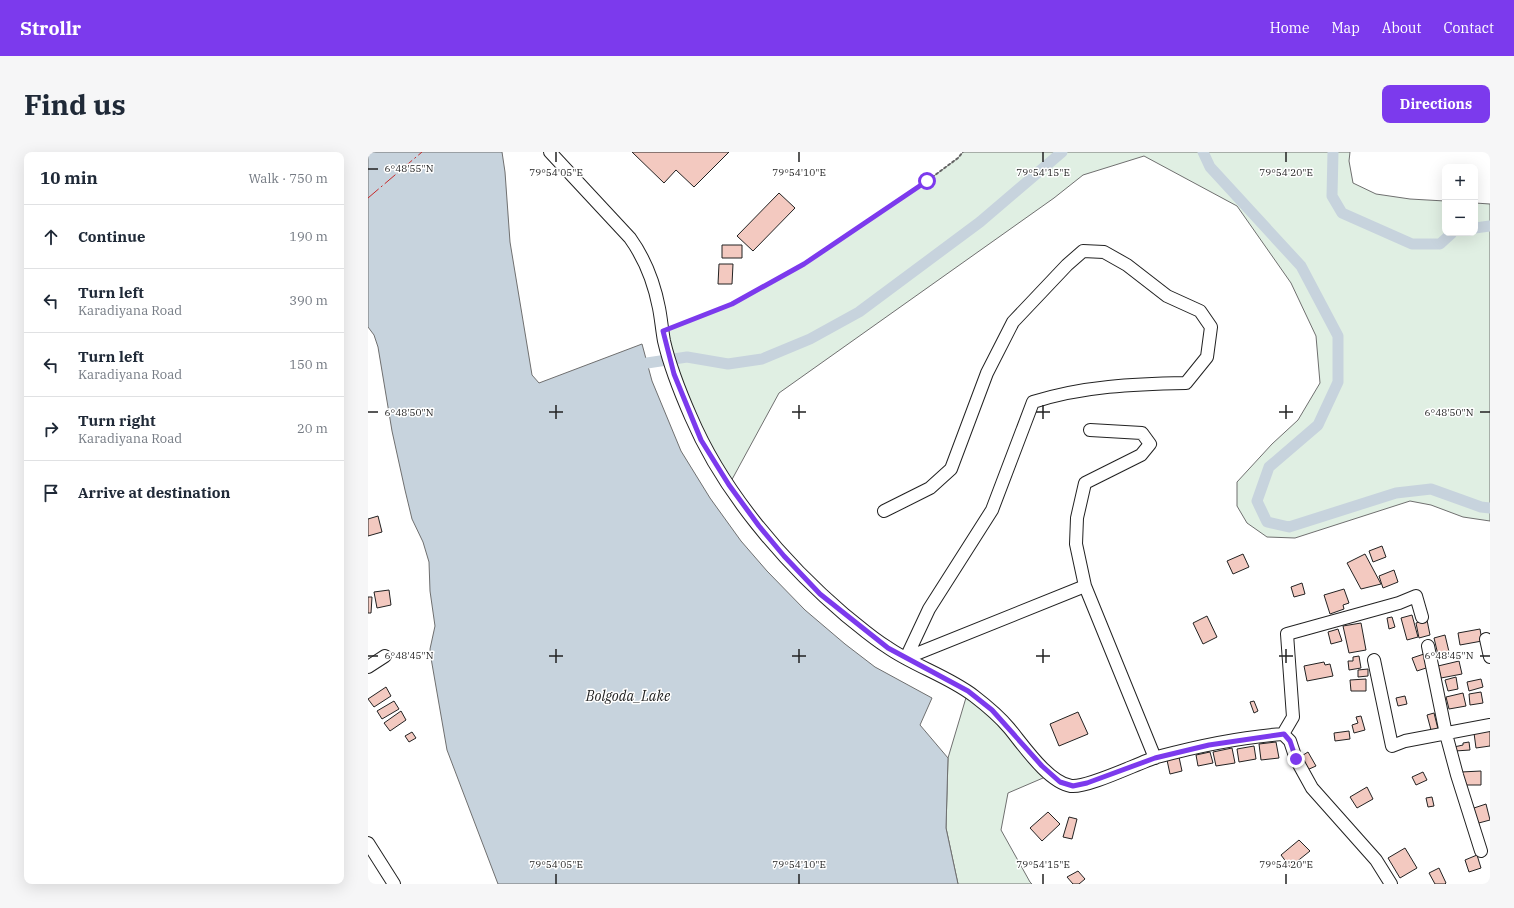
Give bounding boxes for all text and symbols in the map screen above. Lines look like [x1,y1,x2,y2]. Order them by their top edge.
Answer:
text: Strollr [20,16,81,40]
text: Home [1270,19,1309,37]
text: Map [1331,19,1360,37]
text: About [1382,19,1421,37]
text: Contact [1443,19,1494,37]
button: Directions [1382,85,1490,123]
text: Find us [24,86,126,123]
text: 6°48'55"N [385,162,434,175]
map controls [1442,164,1478,236]
button: + [1442,164,1478,200]
text: 79°54'05"E [529,166,583,179]
text: 79°54'10"E [772,166,826,179]
text: 79°54'15"E [1016,166,1070,179]
text: 79°54'20"E [1259,166,1313,179]
text: 10 min [40,167,98,189]
text: Walk · 750 m [249,170,328,187]
route start [918,172,936,190]
button: − [1442,200,1478,236]
icon: ahead [40,226,62,248]
text: Continue [78,227,145,246]
text: 190 m [289,228,328,245]
text: Turn left [78,283,144,302]
icon: left [40,290,62,312]
text: 390 m [289,292,328,309]
text: Karadiyana Road [78,302,182,319]
text: Turn left [78,347,144,366]
icon: left [40,354,62,376]
text: 150 m [289,356,328,373]
text: Karadiyana Road [78,366,182,383]
text: 6°48'50"N [385,406,434,419]
text: 6°48'50"N [1425,406,1474,419]
text: Turn right [78,411,156,430]
icon: right [40,418,62,440]
text: 20 m [297,420,328,437]
text: Karadiyana Road [78,430,182,447]
icon: arrive [40,482,62,504]
text: Arrive at destination [78,483,230,502]
text: 6°48'45"N [385,649,434,662]
text: 6°48'45"N [1425,649,1474,662]
water label: Bolgoda_Lake [585,687,671,705]
route end [1287,750,1305,768]
text: 79°54'05"E [529,858,583,871]
text: 79°54'10"E [772,858,826,871]
text: 79°54'15"E [1016,858,1070,871]
text: 79°54'20"E [1259,858,1313,871]

